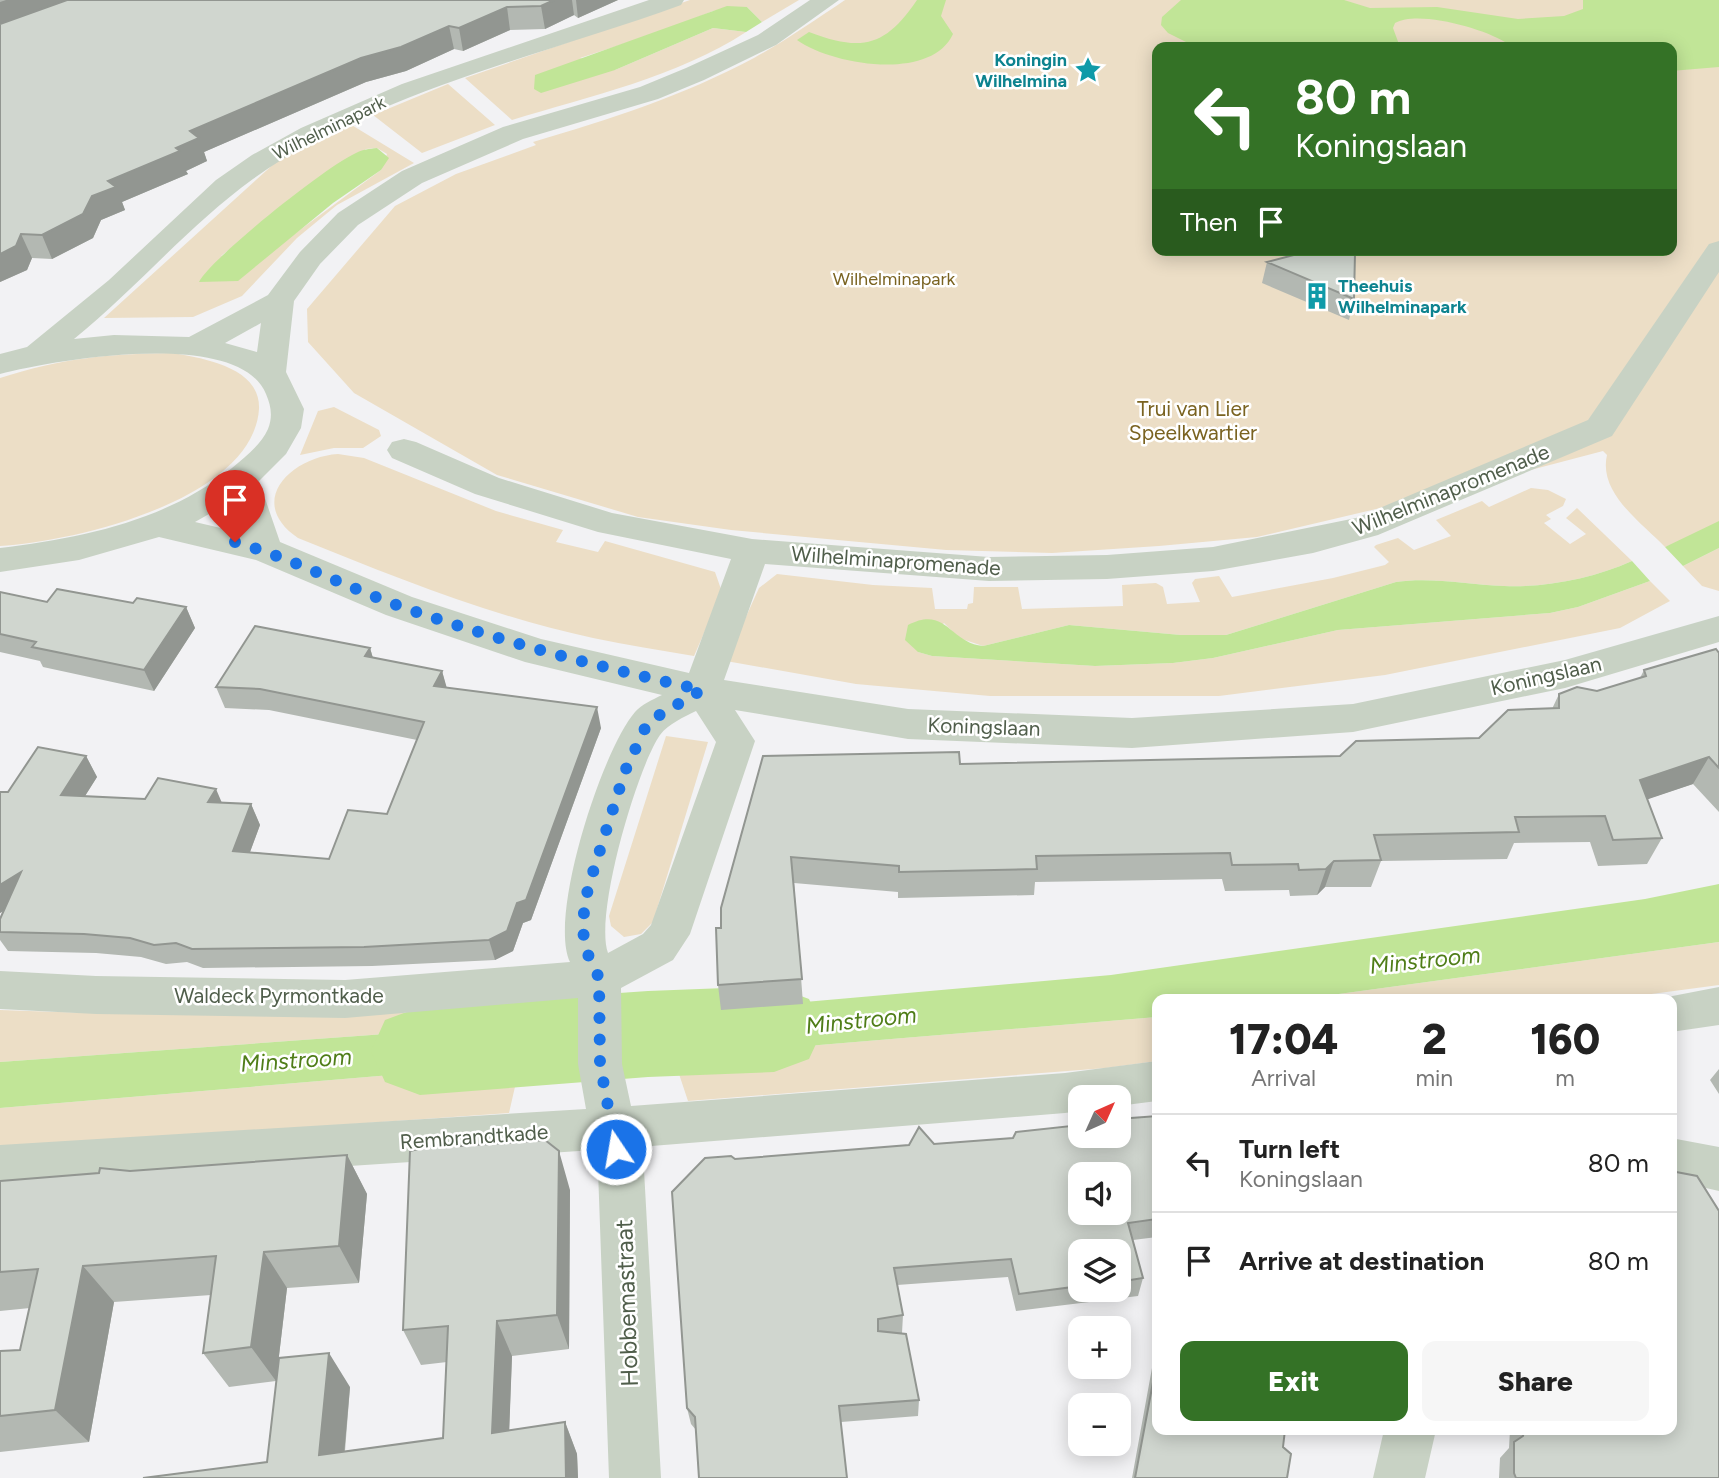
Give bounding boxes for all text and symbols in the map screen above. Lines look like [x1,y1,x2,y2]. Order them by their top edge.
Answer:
place label: Koningin Wilhelmina [975,49,1067,92]
place icon: Koningin Wilhelmina [1073,55,1103,85]
text: 80 m [1295,67,1411,126]
icon: left [1180,70,1271,161]
street label: Wilhelminapark [269,91,389,165]
text: Koningslaan [1295,127,1467,165]
icon: arrive [1252,203,1290,241]
text: Then [1180,206,1238,238]
park label: Wilhelminapark [833,268,956,290]
place label: Theehuis Wilhelminapark [1338,275,1467,318]
building icon: Theehuis Wilhelminapark [1302,281,1332,311]
park label: Trui van Lier Speelkwartier [1129,396,1257,445]
street label: Wilhelminapromenade [1349,439,1553,540]
pin [205,470,265,542]
icon: arrive [216,481,254,519]
street label: Wilhelminapromenade [790,541,1002,580]
street label: Koningslaan [1488,651,1604,700]
street label: Koningslaan [927,712,1041,741]
water label: Minstroom [1368,940,1482,980]
street label: Waldeck Pyrmontkade [174,983,384,1008]
water label: Minstroom [804,1000,918,1040]
text: 17:04 [1229,1014,1338,1065]
text: 2 [1422,1014,1447,1065]
text: 160 [1530,1014,1600,1065]
water label: Minstroom [239,1042,353,1078]
text: Arrival [1251,1064,1316,1092]
text: min [1415,1064,1453,1092]
text: m [1555,1064,1575,1092]
north arrow [1068,1085,1130,1148]
map controls [1068,1085,1131,1456]
position arrow [579,1112,653,1186]
street label: Rembrandtkade [399,1119,549,1154]
text: Turn left [1239,1133,1340,1165]
icon: left [1180,1144,1218,1182]
text: 80 m [1588,1147,1649,1179]
button: sound [1068,1162,1131,1225]
text: Koningslaan [1239,1165,1363,1193]
street label: Hobbemastraat [609,1219,644,1387]
button: layers [1068,1239,1131,1302]
icon: arrive [1180,1242,1218,1280]
text: Arrive at destination [1239,1245,1484,1277]
text: 80 m [1588,1245,1649,1277]
button: + [1068,1316,1131,1379]
button: Exit [1180,1341,1408,1421]
button: Share [1422,1341,1649,1421]
button: − [1068,1393,1131,1456]

